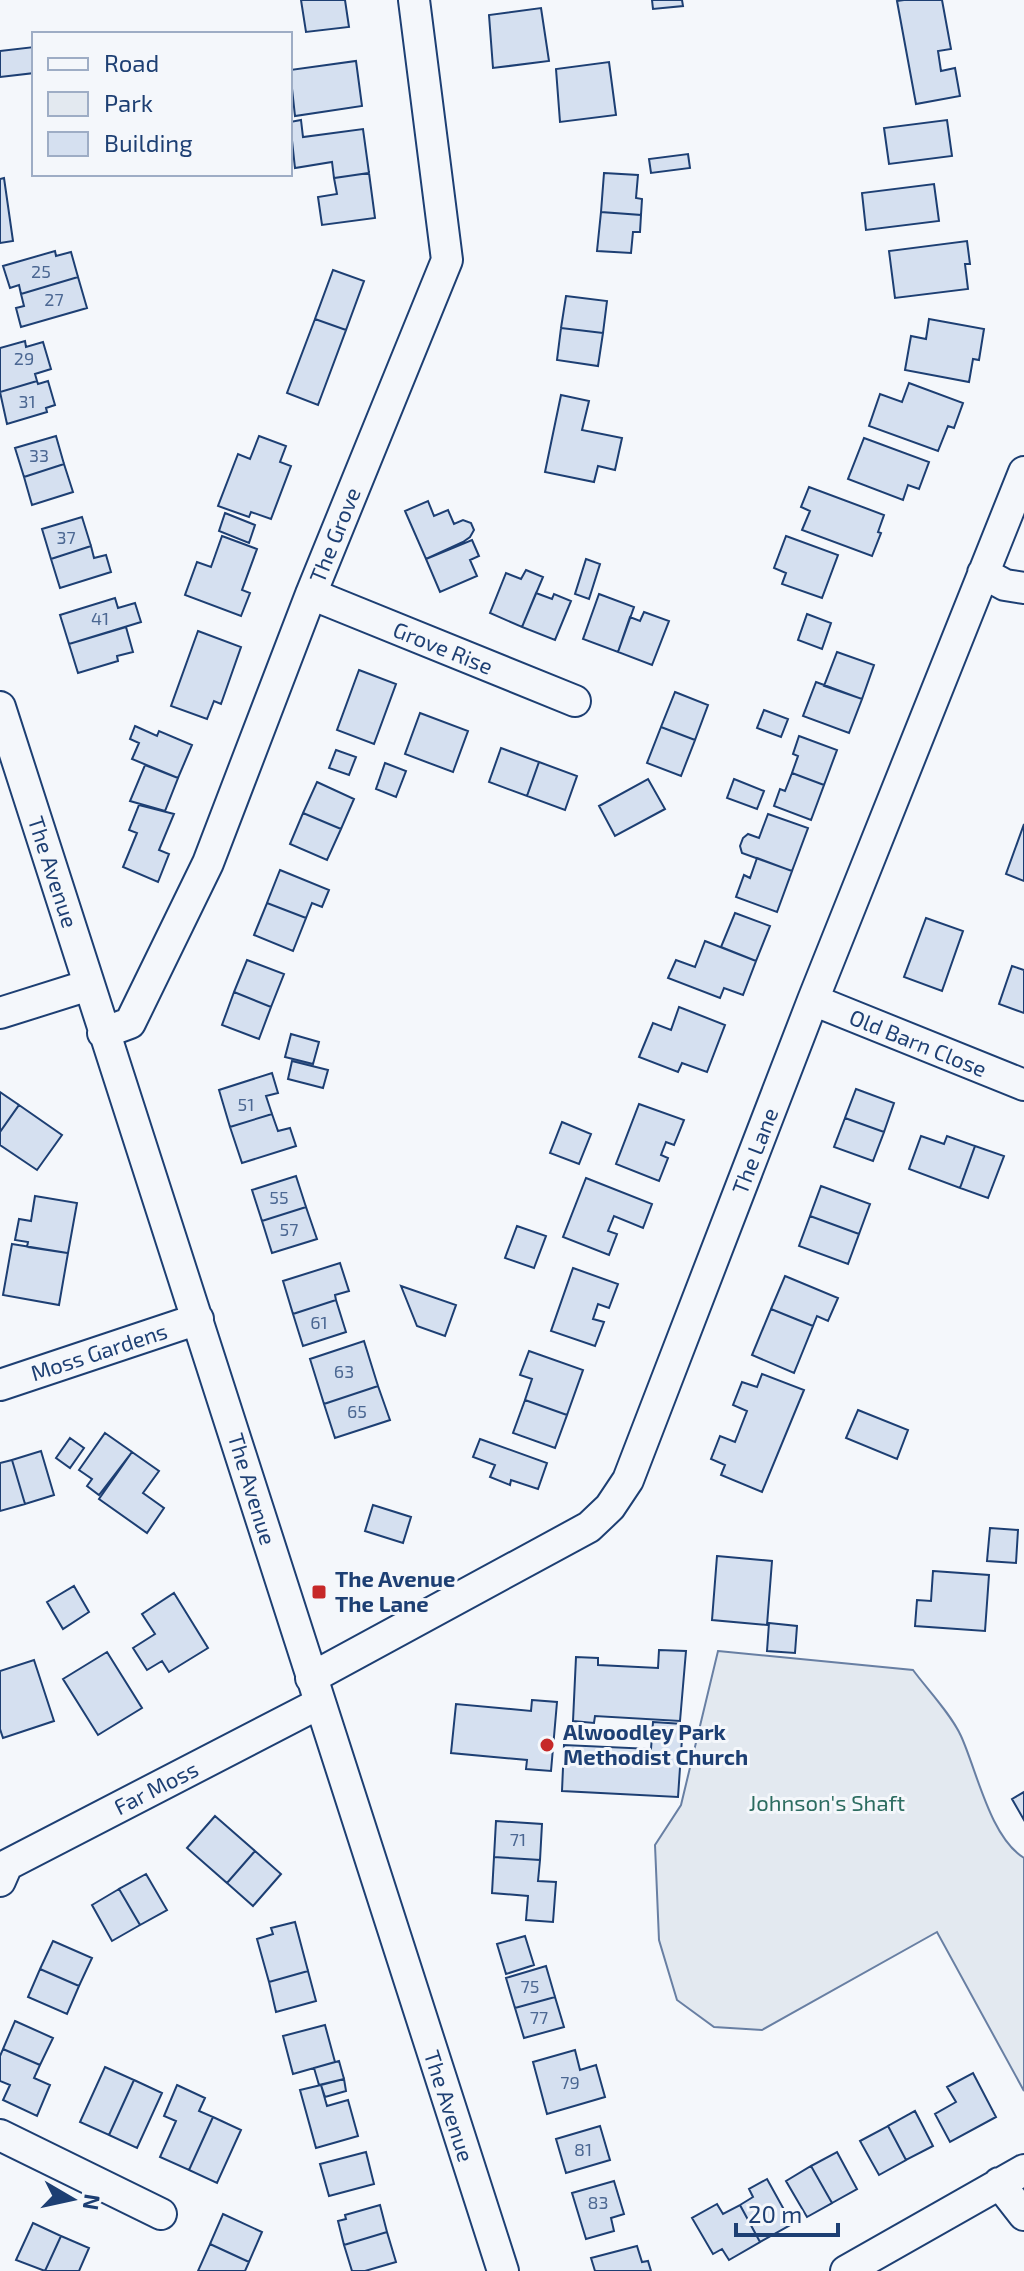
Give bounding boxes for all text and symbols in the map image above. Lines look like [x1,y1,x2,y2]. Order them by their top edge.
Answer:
legend [32,32,292,176]
text: Road [104,48,159,77]
text: Park [104,88,153,117]
text: Building [104,128,193,157]
house number: 25 [31,260,51,282]
house number: 27 [44,288,64,310]
house number: 29 [14,347,34,369]
house number: 31 [18,390,36,412]
house number: 33 [29,444,49,466]
street label: The Grove [303,483,365,586]
house number: 37 [56,526,76,548]
house number: 41 [91,607,109,629]
street label: Grove Rise [390,615,497,679]
street label: The Avenue [24,813,84,931]
street label: Old Barn Close [846,1003,991,1081]
house number: 51 [238,1093,254,1115]
street label: The Lane [726,1104,782,1197]
house number: 55 [269,1186,289,1208]
house number: 57 [280,1218,298,1240]
house number: 61 [310,1311,328,1333]
street label: Moss Gardens [27,1317,170,1385]
house number: 63 [334,1360,354,1382]
house number: 65 [347,1400,367,1422]
street label: The Avenue [224,1430,282,1548]
place label: The Avenue The Lane [335,1565,455,1616]
marker: The Avenue The Lane [310,1583,328,1601]
place label: Alwoodley Park Methodist Church [563,1718,748,1769]
marker: Alwoodley Park Methodist Church [538,1736,556,1754]
street label: Far Moss [109,1755,202,1819]
park label: Johnson's Shaft [749,1789,905,1815]
house number: 71 [510,1828,526,1850]
house number: 75 [521,1975,539,1997]
house number: 77 [530,2006,548,2028]
street label: The Avenue [420,2047,480,2165]
house number: 79 [560,2071,580,2093]
house number: 81 [574,2138,592,2160]
north arrow [32,2159,112,2239]
scale bar [736,2187,838,2237]
house number: 83 [588,2191,608,2213]
text: N [79,2192,107,2212]
text: 20 m [748,2199,802,2228]

